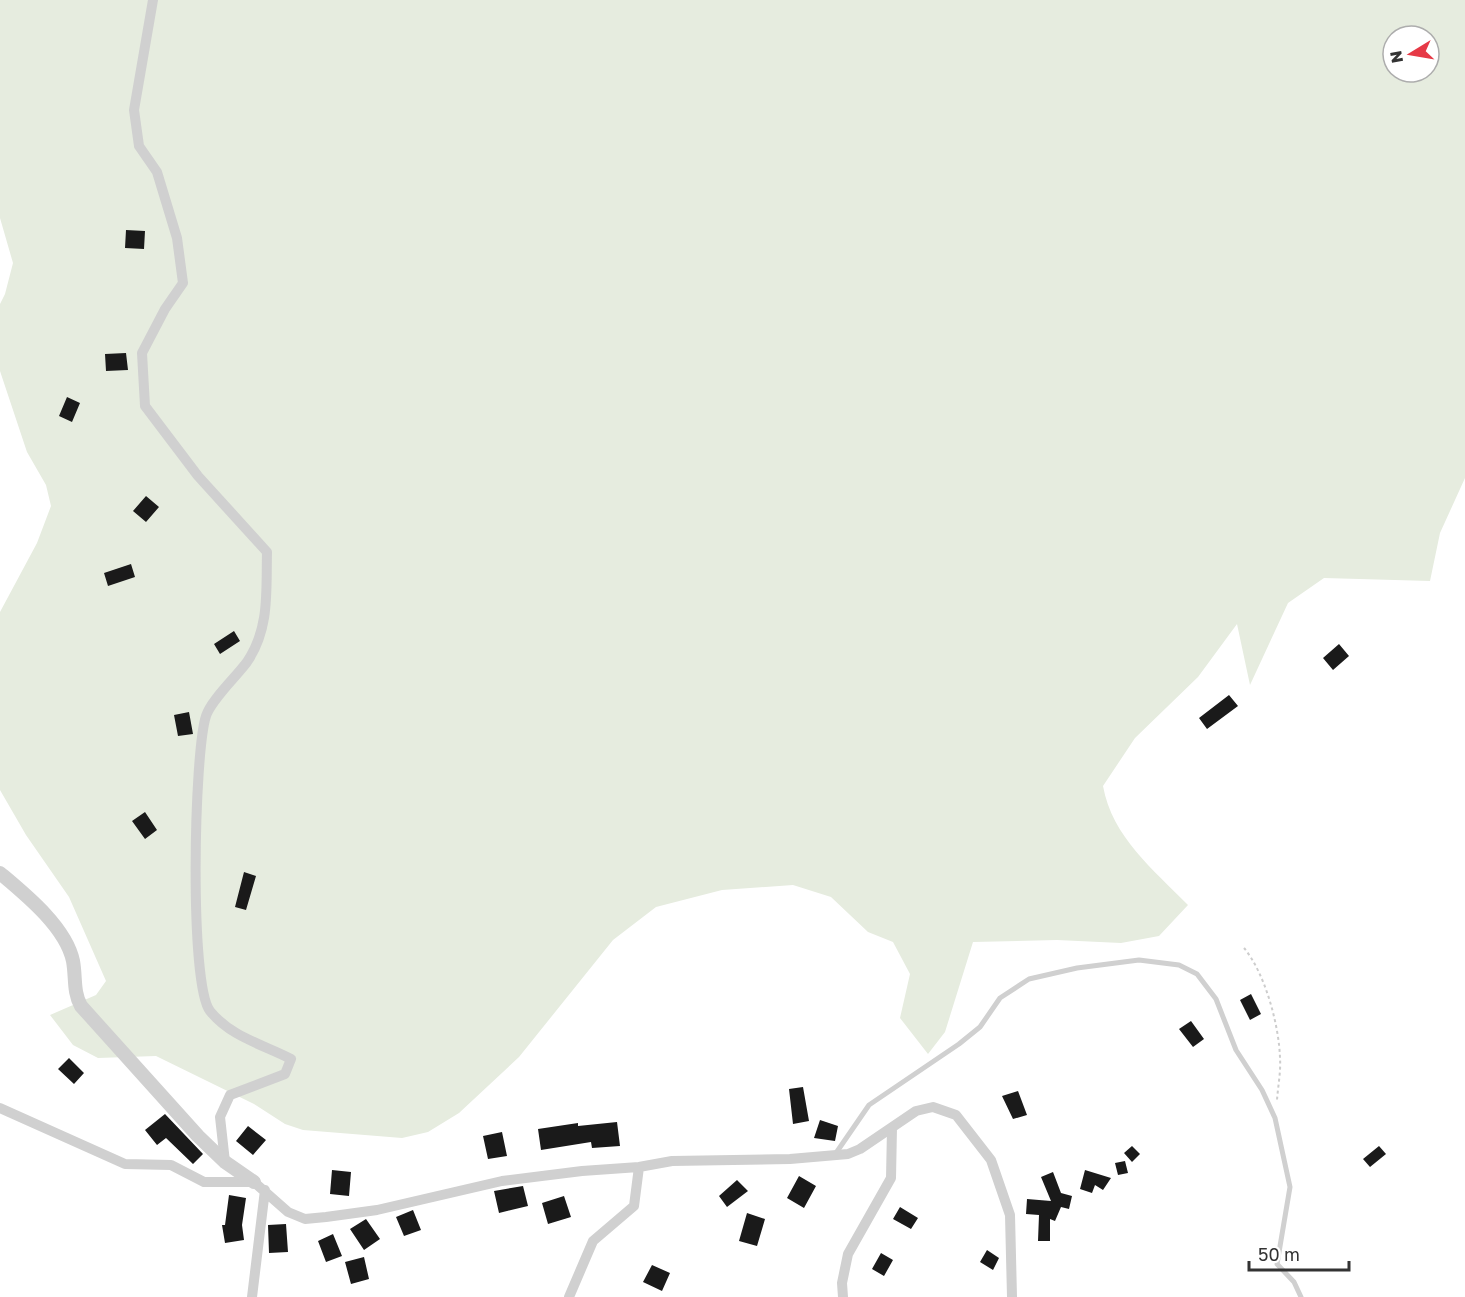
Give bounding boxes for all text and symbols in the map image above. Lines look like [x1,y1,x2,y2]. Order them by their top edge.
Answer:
north arrow [1381,24,1441,84]
text: N [1385,49,1407,65]
scale bar [1249,1234,1350,1272]
text: 50 m [1258,1243,1300,1265]

